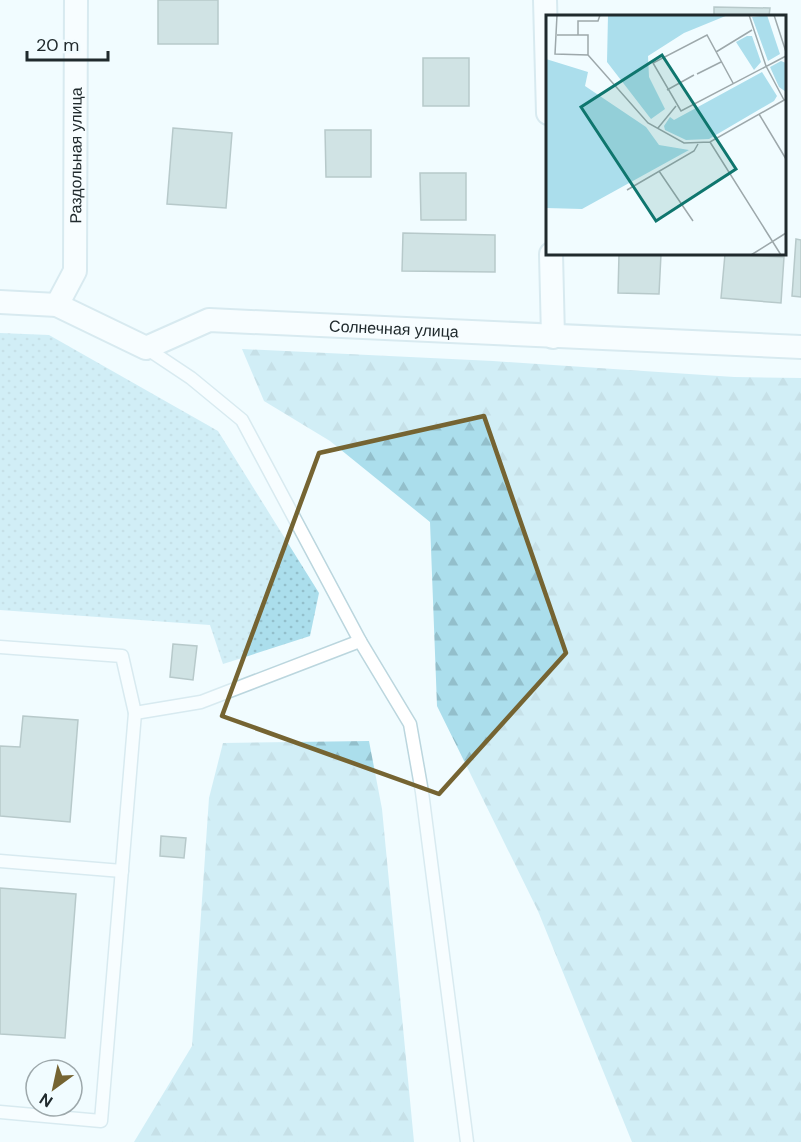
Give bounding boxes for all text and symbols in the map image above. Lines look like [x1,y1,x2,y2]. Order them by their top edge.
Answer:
inset map [546,15,786,255]
scale bar [27,24,108,62]
text: 20 m [36,33,79,57]
street label: Раздольная улица [65,87,86,224]
street label: Солнечная улица [329,315,459,342]
north arrow [24,1058,84,1118]
text: N [35,1088,57,1112]

